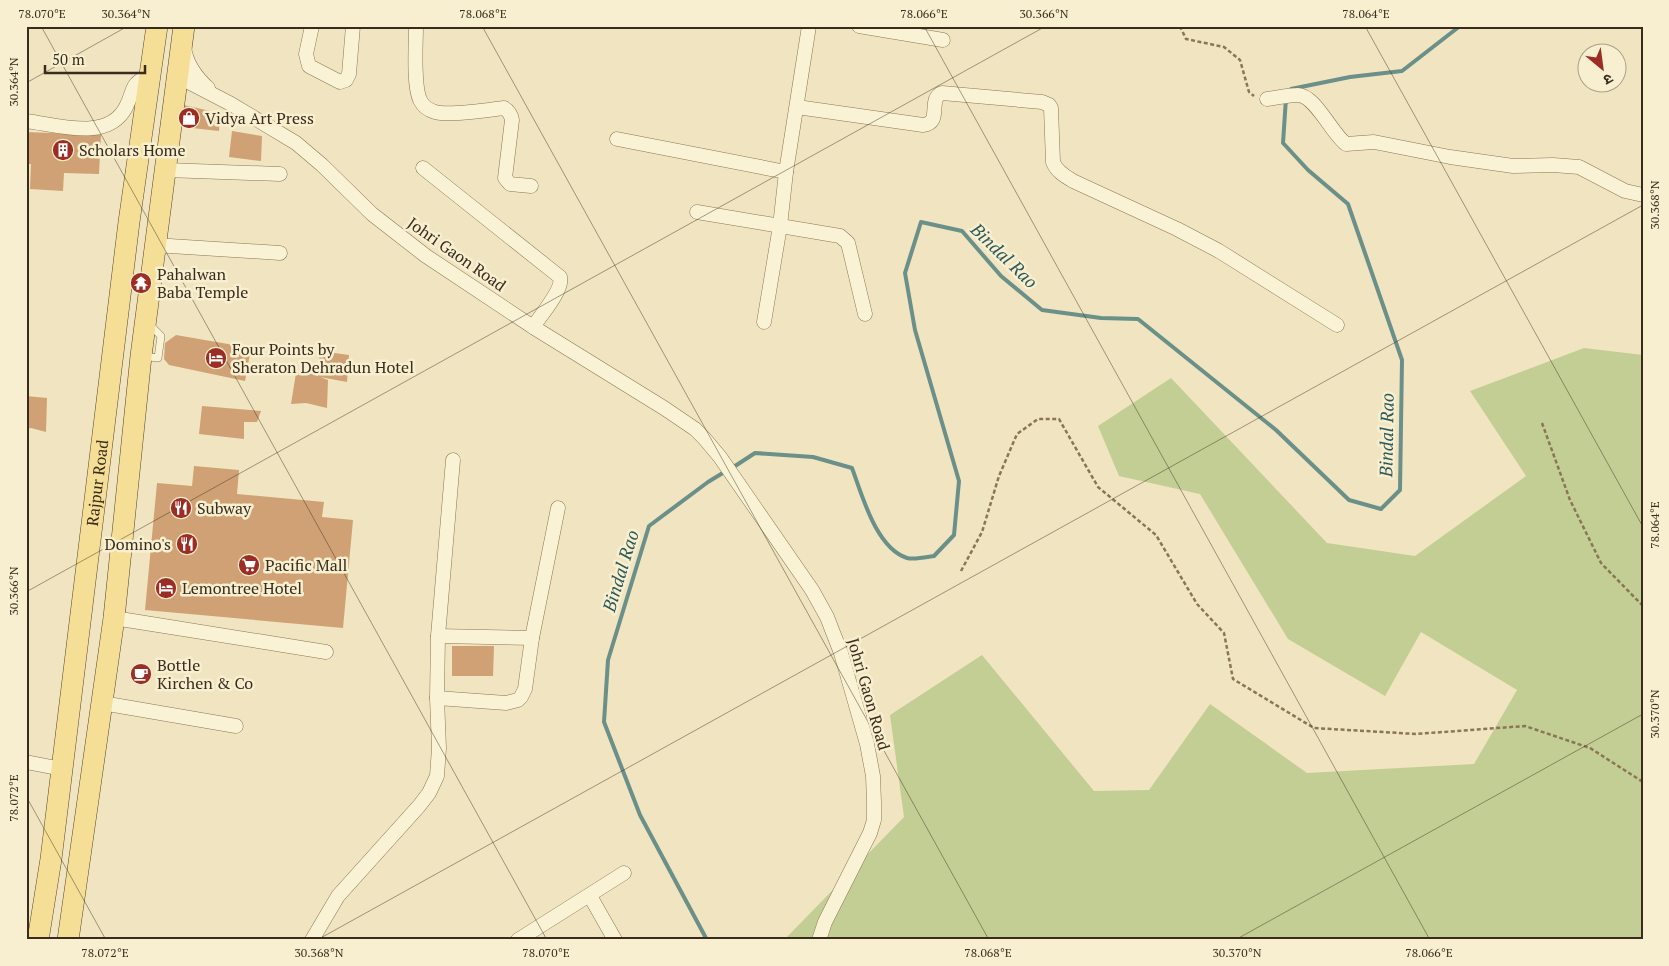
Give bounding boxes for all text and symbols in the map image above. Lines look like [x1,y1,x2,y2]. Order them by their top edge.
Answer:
text: 78.070°E [18,6,66,21]
text: 30.364°N [101,6,151,21]
text: 78.068°E [459,6,507,21]
text: 78.066°E [900,6,948,21]
text: 30.366°N [1019,6,1069,21]
text: 78.064°E [1342,6,1390,21]
scale bar [45,42,145,74]
north arrow [1576,42,1626,92]
text: 50 m [52,49,85,69]
text: 30.364°N [6,57,21,107]
text: उ [1600,70,1617,90]
shop icon: Vidya Art Press [177,106,201,130]
place label: Vidya Art Press [205,107,314,129]
building icon: Scholars Home [51,138,75,162]
place label: Scholars Home [79,139,185,161]
text: 30.368°N [1647,180,1662,230]
street label: Johri Gaon Road [403,212,511,296]
water label: Bindal Rao [965,217,1043,293]
place label: Pahalwan Baba Temple [157,263,248,303]
temple icon: Pahalwan Baba Temple [129,271,153,295]
place label: Four Points by Sheraton Dehradun Hotel [232,338,414,378]
hotel icon: Four Points by Sheraton Dehradun Hotel [204,346,228,370]
water label: Bindal Rao [1373,393,1399,478]
street label: Rajpur Road [81,438,113,527]
restaurant icon: Subway [169,496,193,520]
place label: Subway [197,497,252,519]
text: 78.064°E [1647,501,1662,549]
water label: Bindal Rao [596,527,644,615]
restaurant icon: Domino's [175,532,199,556]
place label: Domino's [104,533,171,555]
supermarket icon: Pacific Mall [237,553,261,577]
place label: Pacific Mall [265,554,348,576]
text: 30.366°N [6,566,21,616]
hotel icon: Lemontree Hotel [154,576,178,600]
place label: Lemontree Hotel [182,577,302,599]
street label: Johri Gaon Road [842,635,896,753]
place label: Bottle Kirchen & Co [157,654,253,694]
cafe icon: Bottle Kirchen & Co [129,662,153,686]
text: 30.370°N [1647,689,1662,739]
text: 78.072°E [6,774,21,822]
text: 78.072°E [81,945,129,960]
text: 30.368°N [294,945,344,960]
text: 78.070°E [522,945,570,960]
text: 78.068°E [964,945,1012,960]
text: 30.370°N [1212,945,1262,960]
text: 78.066°E [1405,945,1453,960]

